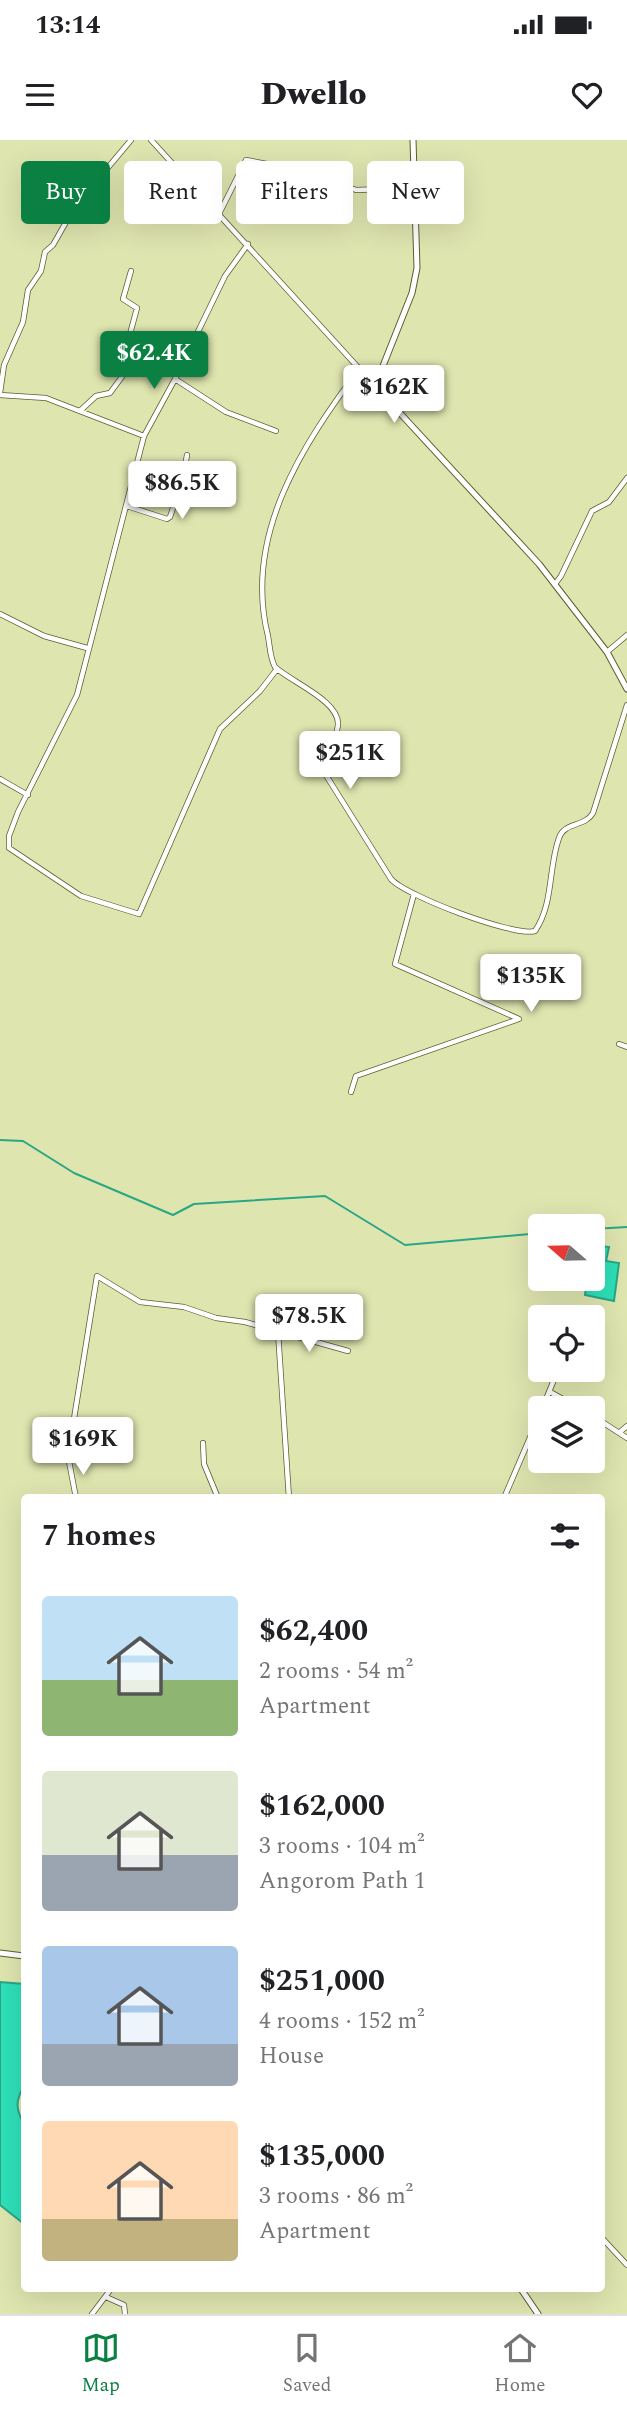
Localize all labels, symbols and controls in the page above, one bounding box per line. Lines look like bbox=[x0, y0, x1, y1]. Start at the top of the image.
text: 13:14 bbox=[35, 5, 100, 45]
text: Dwello bbox=[261, 70, 366, 119]
icon: menu bbox=[21, 76, 59, 114]
icon: heart bbox=[568, 76, 606, 114]
chip: Buy bbox=[21, 161, 110, 224]
chip: Rent bbox=[124, 161, 222, 224]
chip: Filters bbox=[236, 161, 353, 224]
chip: New bbox=[367, 161, 464, 224]
pin: $62.4K bbox=[97, 331, 211, 391]
text: $62.4K bbox=[116, 336, 192, 371]
pin: $162K bbox=[345, 366, 443, 425]
text: $162K bbox=[359, 370, 429, 405]
pin: $86.5K bbox=[125, 462, 239, 521]
text: $86.5K bbox=[144, 466, 220, 501]
pin: $251K bbox=[301, 732, 399, 791]
text: $251K bbox=[315, 736, 385, 771]
pin: $135K bbox=[482, 954, 580, 1014]
text: $135K bbox=[496, 959, 566, 994]
north arrow bbox=[528, 1214, 606, 1292]
map controls bbox=[528, 1214, 605, 1473]
pin: $78.5K bbox=[252, 1294, 366, 1354]
text: $78.5K bbox=[271, 1299, 347, 1334]
button: locate bbox=[528, 1305, 605, 1382]
button: layers bbox=[528, 1396, 605, 1473]
pin: $169K bbox=[34, 1418, 132, 1477]
text: $169K bbox=[48, 1422, 118, 1457]
text: 7 homes bbox=[42, 1513, 156, 1559]
icon: filters bbox=[546, 1517, 584, 1555]
text: $62,400 bbox=[259, 1608, 368, 1654]
icon: home bbox=[98, 1624, 182, 1708]
text: 2 rooms · 54 m² bbox=[259, 1654, 413, 1689]
text: Apartment bbox=[259, 1689, 371, 1724]
text: $162,000 bbox=[259, 1783, 385, 1829]
icon: home bbox=[98, 1799, 182, 1883]
text: 3 rooms · 104 m² bbox=[259, 1829, 425, 1864]
text: Angorom Path 1 bbox=[259, 1864, 426, 1899]
text: $251,000 bbox=[259, 1958, 385, 2004]
icon: home bbox=[98, 1974, 182, 2058]
text: 4 rooms · 152 m² bbox=[259, 2004, 425, 2039]
text: House bbox=[259, 2039, 324, 2074]
text: $135,000 bbox=[259, 2133, 385, 2179]
icon: home bbox=[98, 2149, 182, 2233]
text: 3 rooms · 86 m² bbox=[259, 2179, 413, 2214]
text: Apartment bbox=[259, 2214, 371, 2249]
tab: Map bbox=[81, 2329, 120, 2400]
tab: Saved bbox=[283, 2329, 331, 2400]
tab: Home bbox=[494, 2329, 546, 2400]

